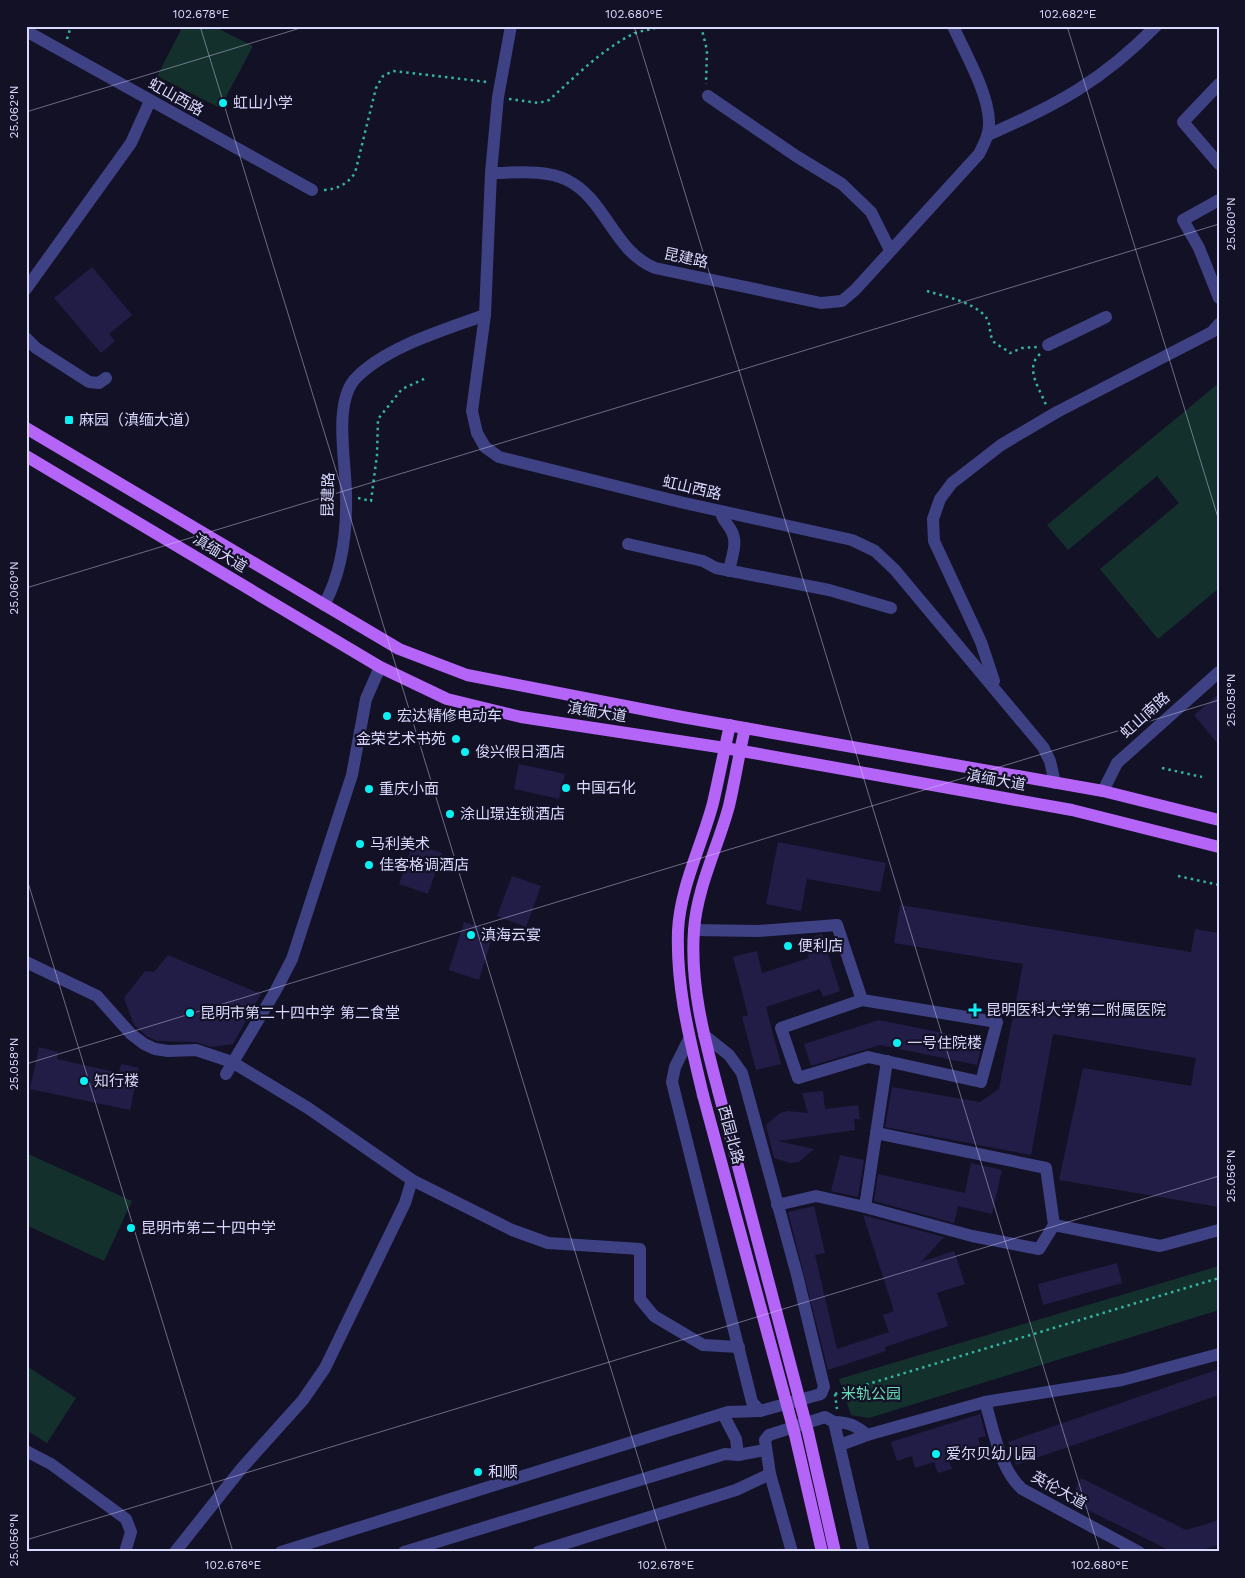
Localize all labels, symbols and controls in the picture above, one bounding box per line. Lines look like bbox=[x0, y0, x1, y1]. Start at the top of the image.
text: 102.678°E bbox=[173, 7, 230, 21]
text: 102.680°E bbox=[605, 7, 663, 21]
text: 102.682°E bbox=[1039, 7, 1097, 21]
street label: 虹山西路 bbox=[145, 75, 207, 119]
text: 25.062°N bbox=[7, 86, 21, 138]
place label: 虹山小学 bbox=[233, 94, 293, 112]
marker: 虹山小学 bbox=[217, 97, 229, 109]
text: 25.060°N bbox=[1224, 197, 1238, 251]
street label: 昆建路 bbox=[662, 245, 710, 271]
place label: 麻园（滇缅大道） bbox=[79, 411, 199, 429]
marker: 麻园（滇缅大道） bbox=[63, 414, 75, 426]
street label: 昆建路 bbox=[319, 472, 337, 518]
street label: 虹山西路 bbox=[661, 472, 723, 504]
street label: 滇缅大道 bbox=[190, 530, 250, 576]
text: 25.060°N bbox=[7, 561, 21, 615]
text: 25.058°N bbox=[1224, 673, 1238, 727]
street label: 虹山南路 bbox=[1117, 688, 1173, 742]
street label: 滇缅大道 bbox=[566, 698, 628, 726]
place label: 宏达精修电动车 bbox=[397, 707, 502, 725]
marker: 宏达精修电动车 bbox=[381, 710, 393, 722]
place label: 金荣艺术书苑 bbox=[356, 730, 446, 748]
marker: 金荣艺术书苑 bbox=[450, 733, 462, 745]
place label: 俊兴假日酒店 bbox=[475, 743, 565, 761]
marker: 俊兴假日酒店 bbox=[459, 746, 471, 758]
street label: 滇缅大道 bbox=[965, 766, 1027, 794]
place label: 中国石化 bbox=[576, 779, 636, 797]
place label: 重庆小面 bbox=[379, 780, 439, 798]
marker: 中国石化 bbox=[560, 782, 572, 794]
marker: 重庆小面 bbox=[363, 783, 375, 795]
place label: 涂山璟连锁酒店 bbox=[460, 805, 565, 823]
marker: 涂山璟连锁酒店 bbox=[444, 808, 456, 820]
place label: 马利美术 bbox=[370, 835, 430, 853]
marker: 马利美术 bbox=[354, 838, 366, 850]
place label: 佳客格调酒店 bbox=[379, 856, 469, 874]
marker: 佳客格调酒店 bbox=[363, 859, 375, 871]
place label: 滇海云宴 bbox=[481, 926, 541, 944]
marker: 滇海云宴 bbox=[465, 929, 477, 941]
place label: 便利店 bbox=[798, 937, 843, 955]
marker: 便利店 bbox=[782, 940, 794, 952]
place label: 昆明医科大学第二附属医院 bbox=[986, 1001, 1166, 1019]
marker: 昆明医科大学第二附属医院 bbox=[968, 1003, 982, 1017]
place label: 昆明市第二十四中学 第二食堂 bbox=[200, 1004, 400, 1022]
marker: 昆明市第二十四中学 第二食堂 bbox=[184, 1007, 196, 1019]
place label: 一号住院楼 bbox=[907, 1034, 982, 1052]
text: 25.058°N bbox=[7, 1037, 21, 1091]
marker: 一号住院楼 bbox=[891, 1037, 903, 1049]
place label: 知行楼 bbox=[94, 1072, 139, 1090]
marker: 知行楼 bbox=[78, 1075, 90, 1087]
street label: 西园北路 bbox=[715, 1104, 747, 1166]
text: 25.056°N bbox=[1224, 1150, 1238, 1202]
place label: 昆明市第二十四中学 bbox=[141, 1219, 276, 1237]
marker: 昆明市第二十四中学 bbox=[125, 1222, 137, 1234]
park label: 米轨公园 bbox=[841, 1385, 901, 1403]
place label: 爱尔贝幼儿园 bbox=[946, 1445, 1036, 1463]
marker: 爱尔贝幼儿园 bbox=[930, 1448, 942, 1460]
place label: 和顺 bbox=[488, 1463, 518, 1481]
marker: 和顺 bbox=[472, 1466, 484, 1478]
street label: 英伦大道 bbox=[1028, 1468, 1090, 1512]
text: 25.056°N bbox=[7, 1514, 21, 1566]
text: 102.676°E bbox=[205, 1558, 261, 1572]
text: 102.678°E bbox=[638, 1558, 695, 1572]
text: 102.680°E bbox=[1071, 1558, 1129, 1572]

